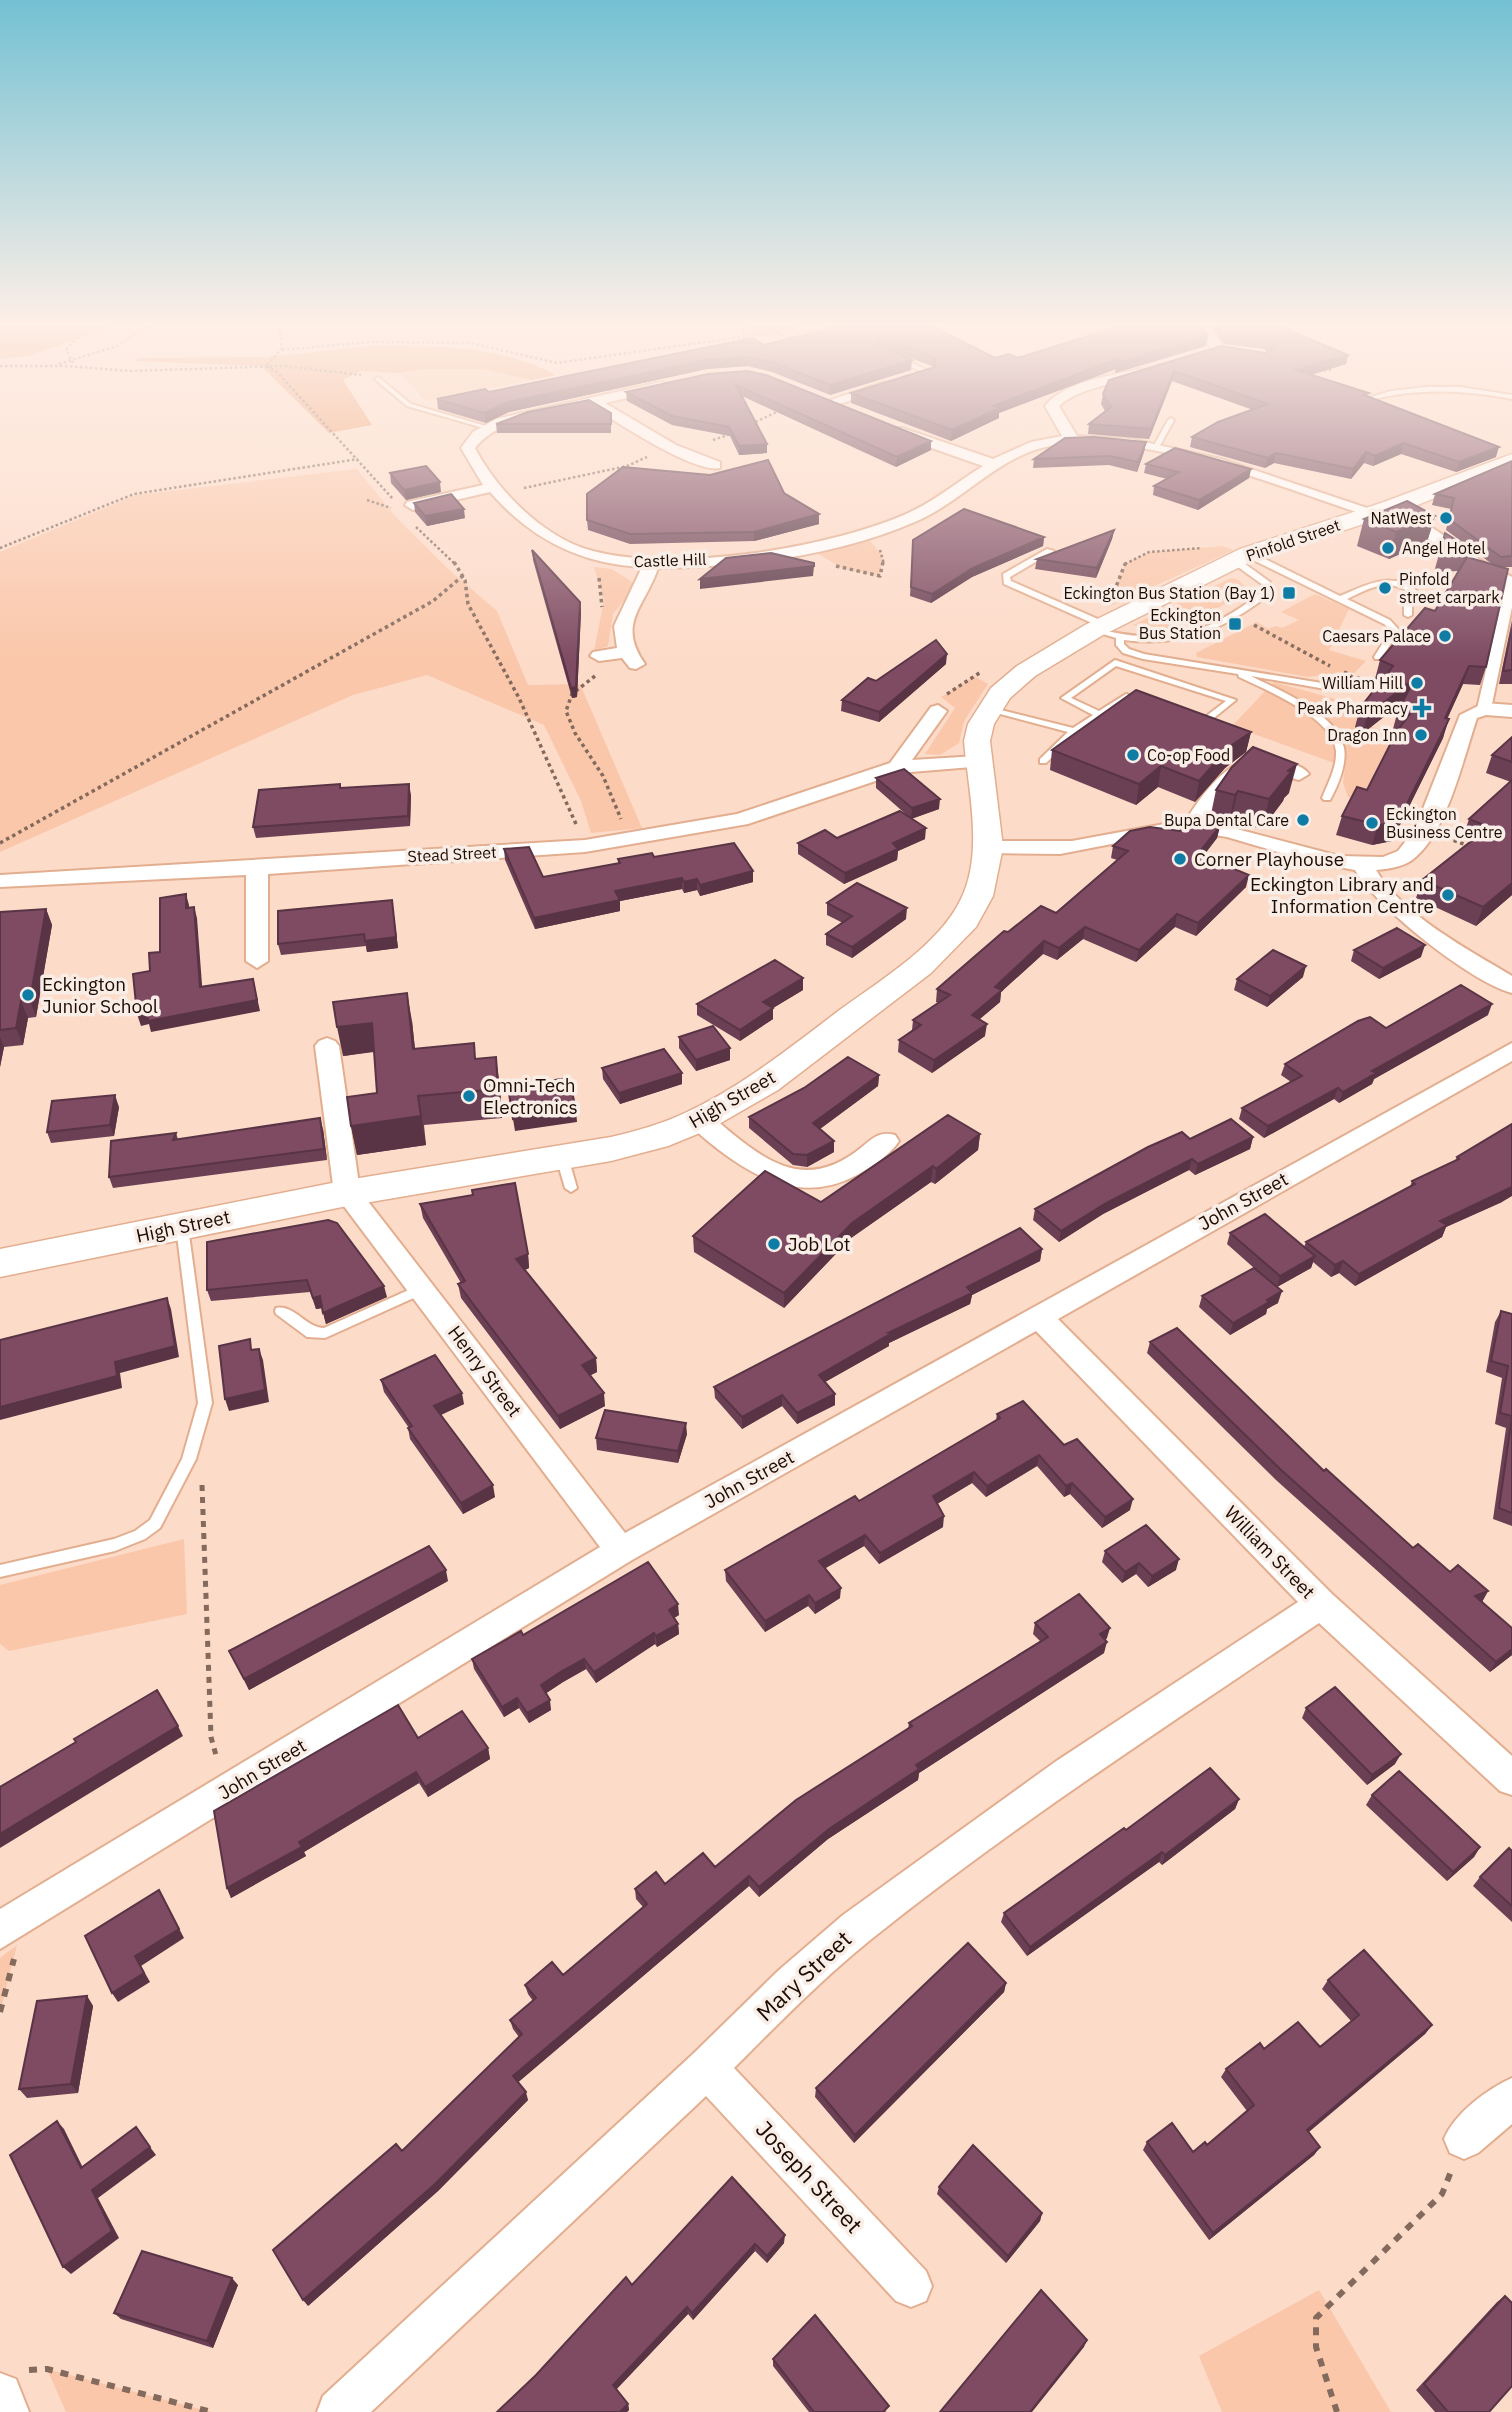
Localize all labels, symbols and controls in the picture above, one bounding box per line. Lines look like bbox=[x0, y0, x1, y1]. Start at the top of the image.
place label: NatWest bbox=[1370, 508, 1432, 528]
marker: NatWest bbox=[1438, 510, 1454, 526]
street label: Pinfold Street bbox=[1243, 515, 1343, 565]
place label: Angel Hotel bbox=[1402, 538, 1486, 558]
marker: Angel Hotel bbox=[1380, 540, 1396, 556]
street label: Castle Hill bbox=[633, 549, 707, 571]
place label: Pinfold street carpark bbox=[1399, 569, 1500, 607]
marker: Pinfold street carpark bbox=[1377, 580, 1393, 596]
place label: Eckington Bus Station (Bay 1) bbox=[1063, 583, 1275, 603]
marker: Eckington Bus Station (Bay 1) bbox=[1281, 585, 1297, 601]
place label: Eckington Bus Station bbox=[1139, 605, 1221, 643]
marker: Eckington Bus Station bbox=[1227, 616, 1243, 632]
place label: Caesars Palace bbox=[1322, 626, 1431, 646]
marker: Caesars Palace bbox=[1437, 628, 1453, 644]
place label: William Hill bbox=[1322, 673, 1403, 693]
marker: William Hill bbox=[1409, 675, 1425, 691]
place label: Peak Pharmacy bbox=[1297, 698, 1408, 718]
marker: Peak Pharmacy bbox=[1414, 700, 1430, 716]
place label: Dragon Inn bbox=[1327, 725, 1407, 745]
marker: Dragon Inn bbox=[1413, 727, 1429, 743]
place label: Co-op Food bbox=[1147, 745, 1230, 765]
marker: Co-op Food bbox=[1125, 747, 1141, 763]
place label: Eckington Business Centre bbox=[1386, 804, 1503, 842]
place label: Bupa Dental Care bbox=[1164, 810, 1289, 830]
marker: Bupa Dental Care bbox=[1295, 812, 1311, 828]
marker: Eckington Business Centre bbox=[1364, 815, 1380, 831]
street label: Stead Street bbox=[407, 842, 497, 866]
place label: Corner Playhouse bbox=[1194, 847, 1344, 871]
marker: Corner Playhouse bbox=[1172, 851, 1188, 867]
place label: Eckington Library and Information Centre bbox=[1250, 872, 1434, 918]
marker: Eckington Library and Information Centre bbox=[1440, 887, 1456, 903]
place label: Eckington Junior School bbox=[42, 972, 158, 1018]
marker: Eckington Junior School bbox=[20, 987, 36, 1003]
street label: High Street bbox=[685, 1065, 779, 1133]
place label: Omni-Tech Electronics bbox=[483, 1073, 578, 1119]
marker: Omni-Tech Electronics bbox=[461, 1088, 477, 1104]
street label: John Street bbox=[1194, 1167, 1292, 1235]
street label: High Street bbox=[134, 1204, 232, 1248]
place label: Job Lot bbox=[788, 1232, 850, 1256]
marker: Job Lot bbox=[766, 1236, 782, 1252]
street label: Henry Street bbox=[443, 1321, 527, 1421]
street label: John Street bbox=[700, 1445, 798, 1513]
street label: William Street bbox=[1220, 1500, 1320, 1604]
street label: John Street bbox=[214, 1733, 310, 1805]
street label: Mary Street bbox=[749, 1924, 857, 2027]
street label: Joseph Street bbox=[750, 2114, 870, 2239]

